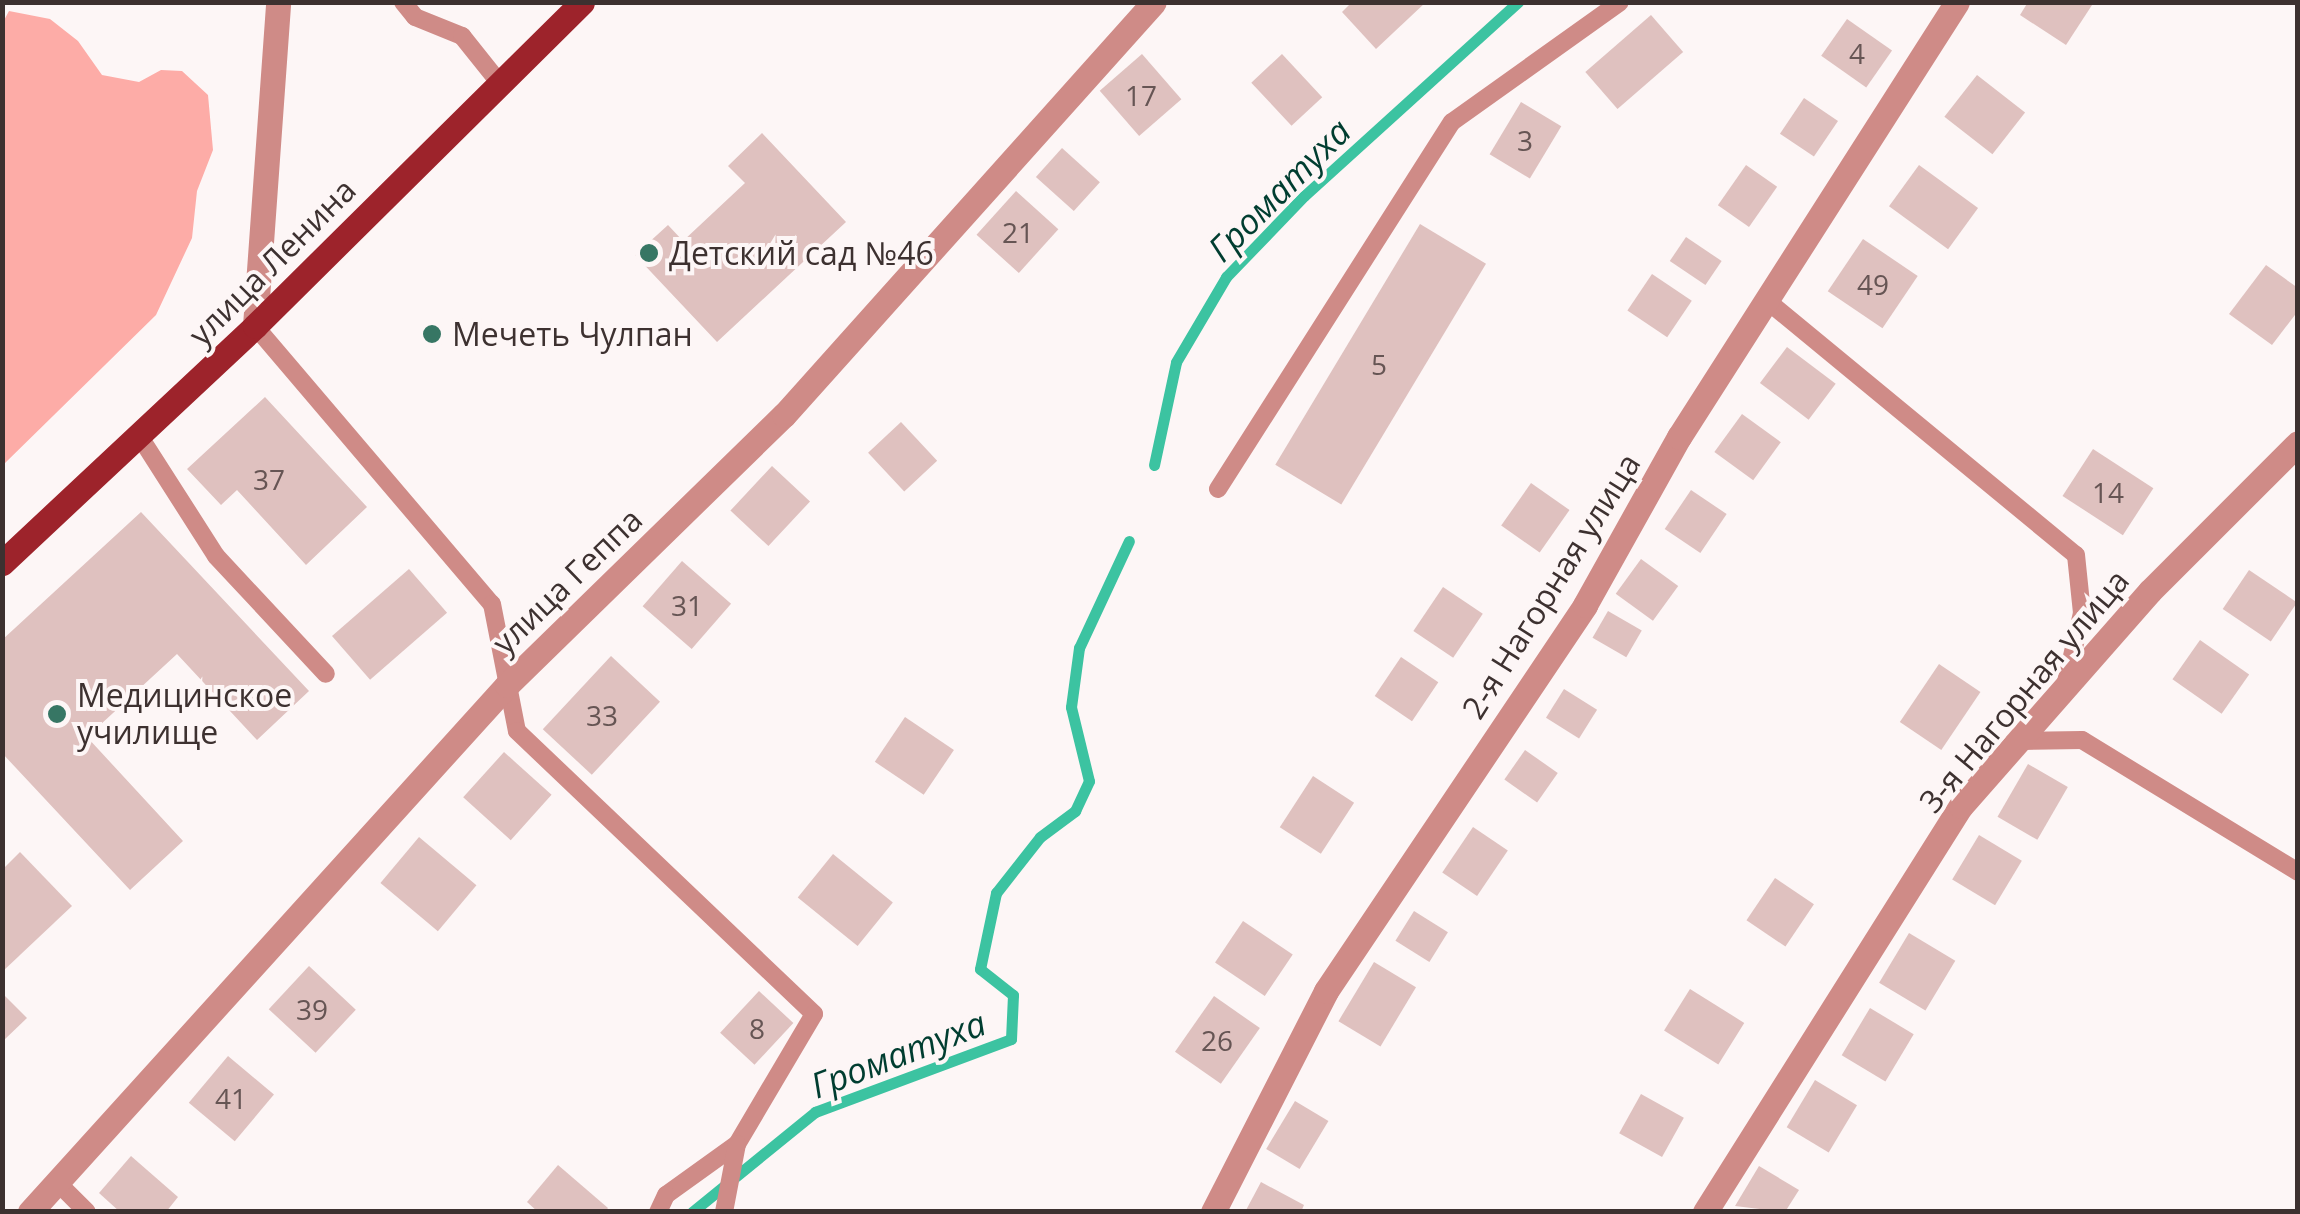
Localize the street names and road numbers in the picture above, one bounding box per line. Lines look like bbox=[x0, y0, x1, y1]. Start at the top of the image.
street label: улица Ленина bbox=[181, 171, 363, 353]
street label: 2-я Нагорная улица bbox=[1454, 446, 1648, 726]
street label: улица Геппа bbox=[484, 500, 650, 662]
street label: 3-я Нагорная улица bbox=[1911, 562, 2137, 820]

